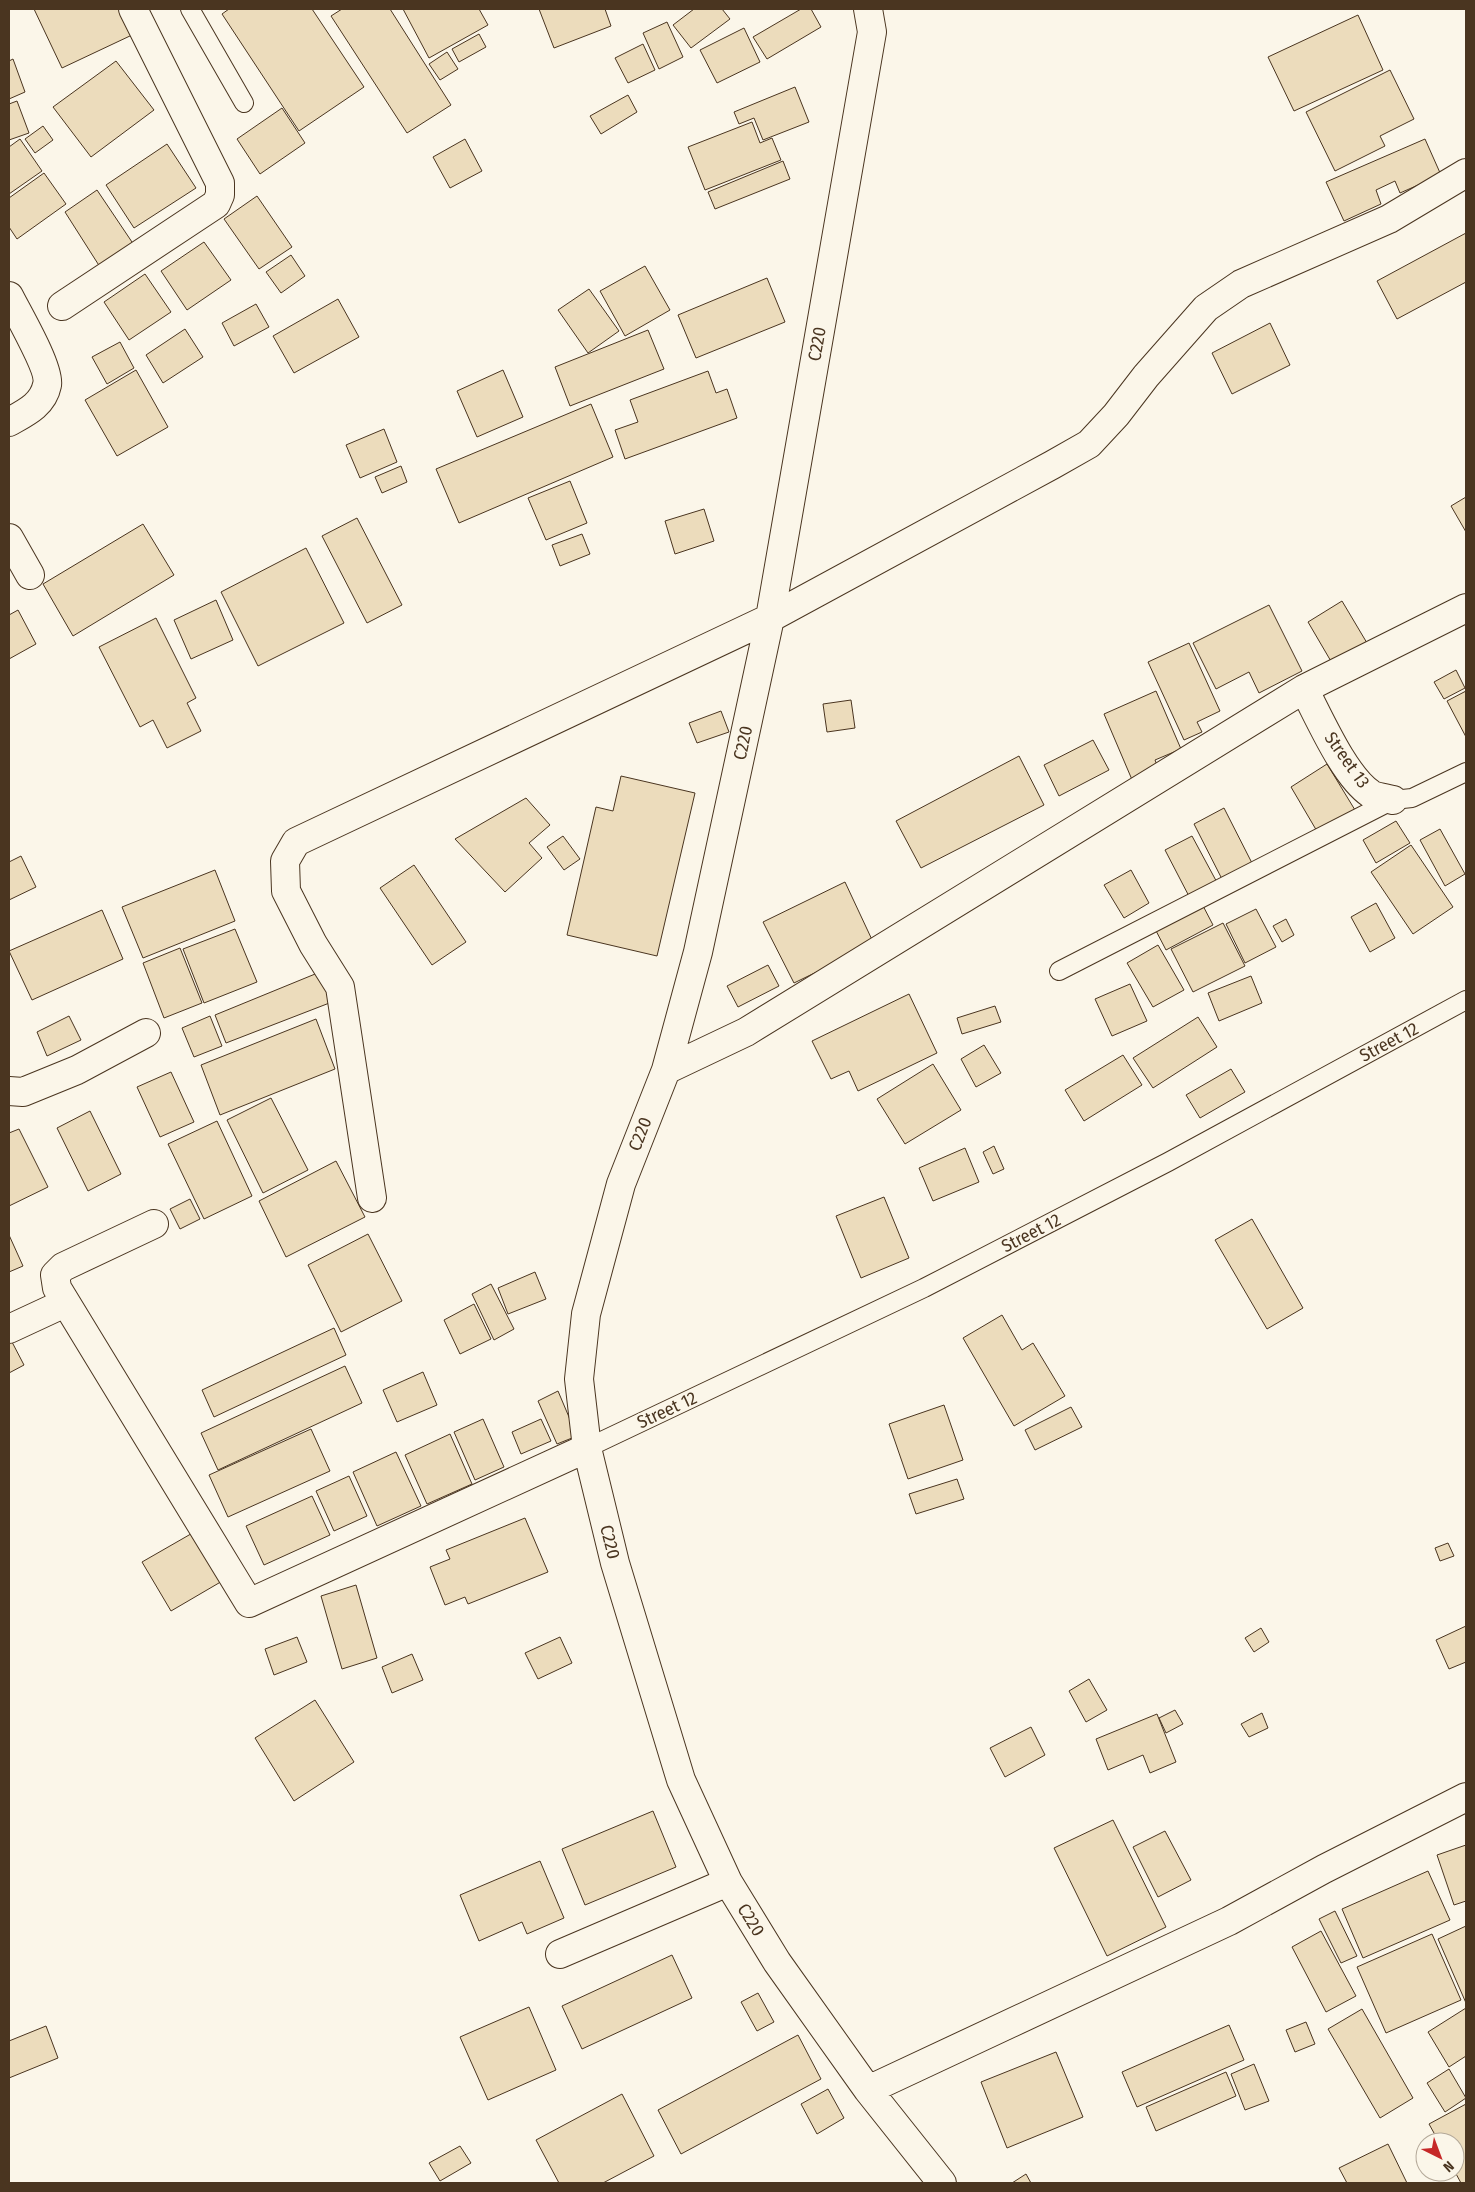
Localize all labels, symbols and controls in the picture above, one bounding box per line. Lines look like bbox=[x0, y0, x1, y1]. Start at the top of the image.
street label: C220 bbox=[803, 325, 831, 363]
street label: C220 bbox=[729, 724, 757, 762]
street label: Street 13 bbox=[1320, 728, 1374, 792]
street label: Street 12 bbox=[1356, 1017, 1422, 1067]
street label: C220 bbox=[624, 1114, 656, 1154]
street label: Street 12 bbox=[998, 1209, 1064, 1257]
street label: Street 12 bbox=[634, 1387, 700, 1433]
street label: C220 bbox=[595, 1523, 625, 1561]
street label: C220 bbox=[733, 1900, 769, 1940]
north arrow bbox=[1415, 2132, 1465, 2182]
text: N bbox=[1440, 2157, 1457, 2175]

